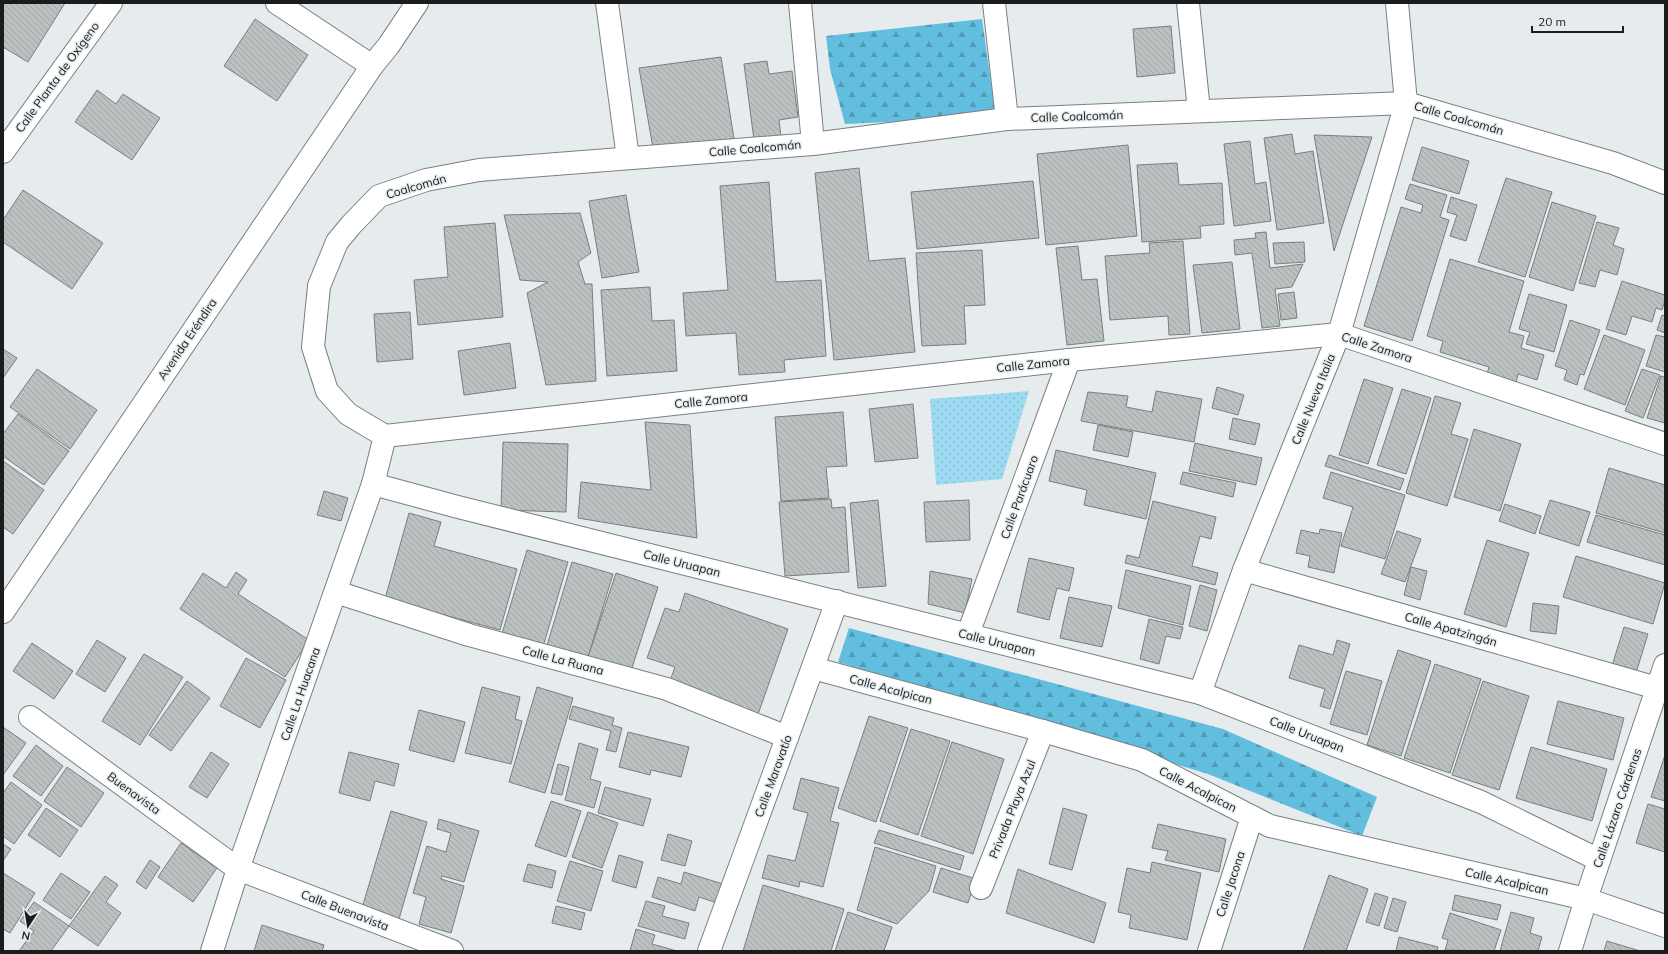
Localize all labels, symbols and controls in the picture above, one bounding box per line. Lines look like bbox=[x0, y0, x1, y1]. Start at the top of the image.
scale bar bbox=[1532, 8, 1623, 34]
text: 20 m bbox=[1538, 14, 1566, 29]
street label: Calle Planta de Oxígeno bbox=[12, 19, 102, 135]
street label: Calle Coalcomán bbox=[1412, 98, 1506, 138]
street label: Calle Coalcomán bbox=[1030, 107, 1124, 125]
street label: Calle Coalcomán bbox=[708, 136, 802, 160]
street label: Coalcomán bbox=[384, 170, 448, 202]
street label: Avenida Eréndira bbox=[154, 295, 220, 383]
street label: Calle Zamora bbox=[1340, 328, 1414, 366]
street label: Calle Nueva Italia bbox=[1288, 351, 1338, 447]
street label: Calle Zamora bbox=[996, 353, 1070, 375]
street label: Calle Zamora bbox=[674, 389, 748, 411]
street label: Calle Parácuaro bbox=[997, 453, 1041, 541]
street label: Calle Uruapan bbox=[642, 546, 722, 580]
street label: Calle Apatzingán bbox=[1403, 609, 1499, 649]
street label: Calle Uruapan bbox=[957, 625, 1037, 659]
street label: Calle La Ruana bbox=[520, 642, 606, 678]
street label: Calle La Huacana bbox=[277, 645, 323, 743]
street label: Calle Acalpican bbox=[848, 671, 934, 707]
street label: Calle Uruapan bbox=[1267, 713, 1347, 755]
street label: Calle Maravatío bbox=[751, 732, 795, 819]
street label: Calle Lázaro Cárdenas bbox=[1589, 746, 1645, 870]
street label: Privada Playa Azul bbox=[985, 757, 1039, 861]
street label: Calle Acalpican bbox=[1157, 763, 1239, 815]
street label: Buenavista bbox=[104, 769, 164, 817]
street label: Calle Jacona bbox=[1212, 849, 1248, 919]
street label: Calle Acalpican bbox=[1464, 864, 1550, 898]
street label: Calle Buenavista bbox=[299, 886, 391, 934]
north arrow bbox=[8, 906, 48, 946]
text: N bbox=[20, 928, 31, 943]

